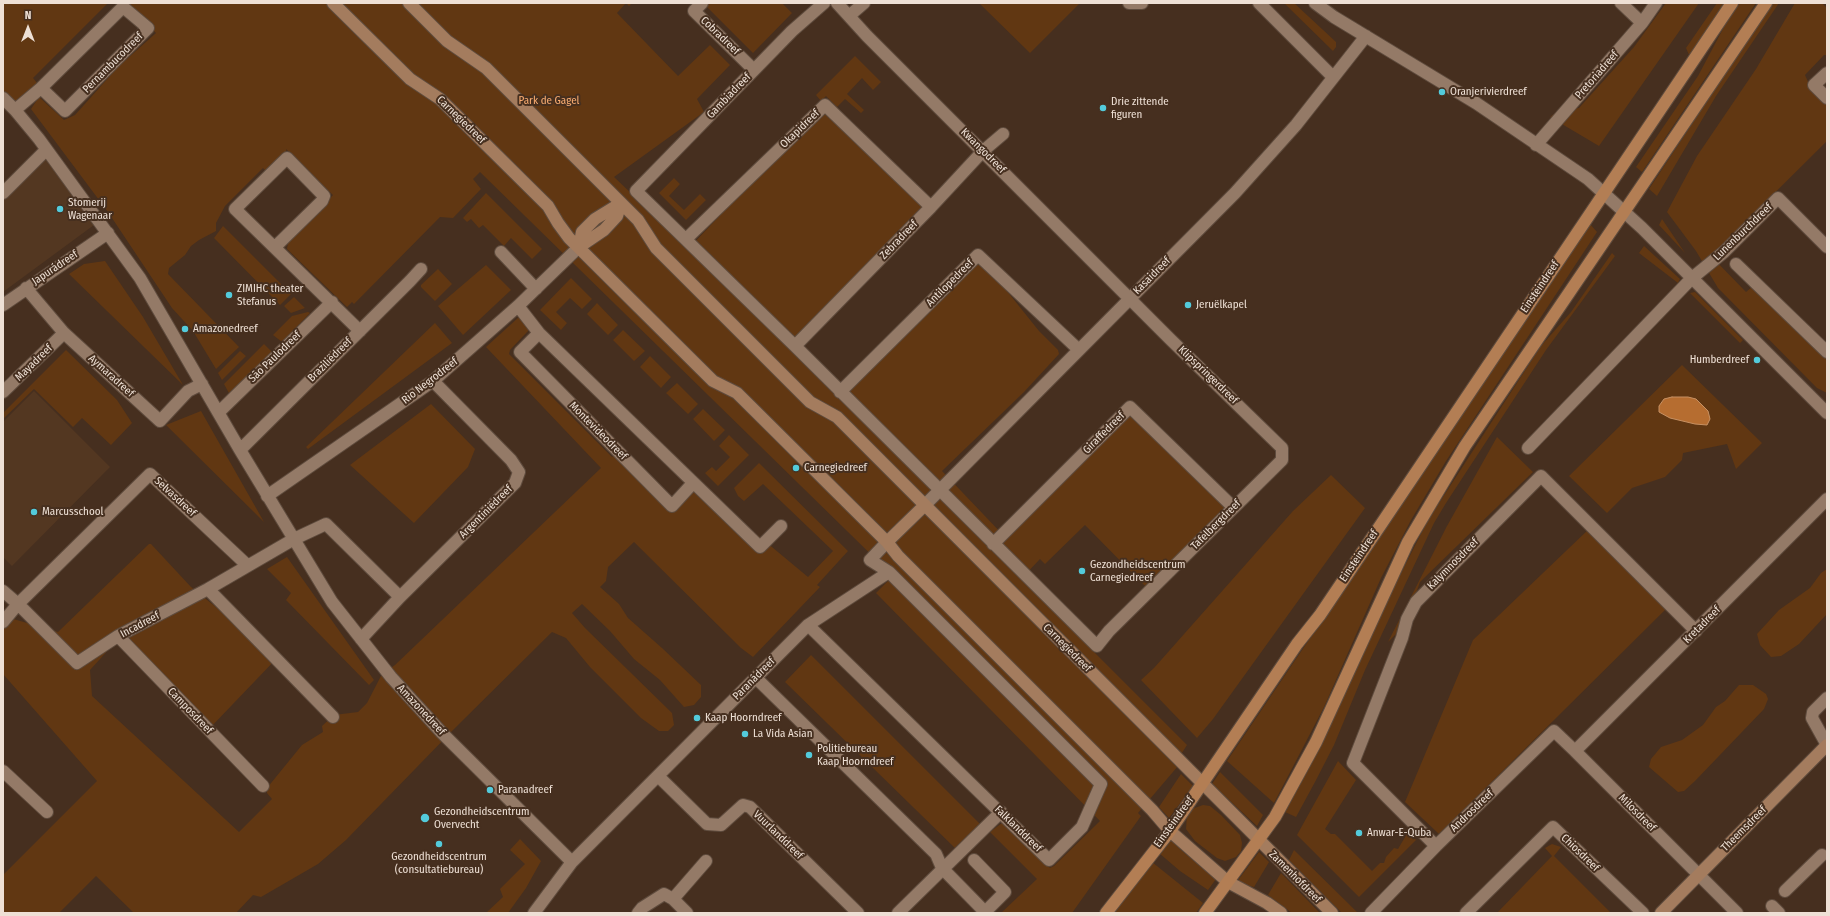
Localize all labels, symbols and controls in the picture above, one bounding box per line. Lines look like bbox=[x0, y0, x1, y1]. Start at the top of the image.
north arrow bbox=[8, 8, 48, 48]
text: N bbox=[25, 9, 31, 22]
street label: Cobradreef bbox=[698, 14, 742, 58]
street label: Pernambucodreef bbox=[80, 30, 146, 96]
street label: Pretoriadreef bbox=[1573, 48, 1621, 102]
street label: Gambiadreef bbox=[704, 71, 754, 121]
place label: Oranjerivierdreef bbox=[1450, 85, 1527, 99]
marker: Oranjerivierdreef bbox=[1437, 87, 1447, 97]
street label: Carnegiedreef bbox=[434, 93, 488, 147]
park label: Park de Gagel bbox=[519, 94, 579, 108]
place label: Drie zittende figuren bbox=[1111, 95, 1169, 121]
marker: Drie zittende figuren bbox=[1098, 103, 1108, 113]
street label: Okapidreef bbox=[778, 107, 822, 151]
street label: Kwangodreef bbox=[958, 126, 1008, 176]
place label: Stomerij Wagenaar bbox=[68, 196, 112, 222]
street label: Lunenburchdreef bbox=[1711, 201, 1775, 263]
marker: Stomerij Wagenaar bbox=[55, 204, 65, 214]
street label: Zebradreef bbox=[877, 218, 921, 262]
street label: Japurádreef bbox=[30, 248, 80, 288]
street label: Kasaidreef bbox=[1131, 255, 1173, 297]
street label: Antilopedreef bbox=[924, 257, 976, 309]
street label: Einsteindreef bbox=[1518, 259, 1562, 315]
place label: ZIMIHC theater Stefanus bbox=[237, 282, 303, 308]
marker: ZIMIHC theater Stefanus bbox=[224, 290, 234, 300]
place label: Jeruëlkapel bbox=[1196, 298, 1247, 312]
marker: Jeruëlkapel bbox=[1183, 300, 1193, 310]
place label: Amazonedreef bbox=[193, 322, 258, 336]
marker: Amazonedreef bbox=[180, 324, 190, 334]
street label: São Paulodreef bbox=[246, 329, 304, 385]
street label: Braziliëdreef bbox=[305, 335, 355, 385]
street label: Mayadreef bbox=[13, 342, 55, 384]
street label: Klipspringerdreef bbox=[1175, 343, 1241, 407]
street label: Aymaradreef bbox=[85, 352, 137, 400]
place label: Humberdreef bbox=[1690, 353, 1749, 367]
street label: Rio Negrodreef bbox=[399, 355, 461, 407]
marker: Humberdreef bbox=[1752, 355, 1762, 365]
street label: Montevideodreef bbox=[566, 399, 630, 463]
street label: Giraffedreef bbox=[1080, 409, 1128, 457]
place label: Carnegiedreef bbox=[804, 461, 867, 475]
marker: Carnegiedreef bbox=[791, 463, 801, 473]
street label: Selvasdreef bbox=[151, 474, 199, 520]
street label: Argentiniëdreef bbox=[457, 483, 515, 541]
street label: Tafelbergdreef bbox=[1188, 497, 1244, 553]
place label: Marcusschool bbox=[42, 505, 103, 519]
marker: Marcusschool bbox=[29, 507, 39, 517]
street label: Einsteindreef bbox=[1337, 528, 1381, 584]
street label: Kalymnosdreef bbox=[1425, 536, 1481, 592]
place label: Gezondheidscentrum Carnegiedreef bbox=[1090, 558, 1185, 584]
marker: Gezondheidscentrum Carnegiedreef bbox=[1077, 566, 1087, 576]
street label: Kretadreef bbox=[1681, 604, 1723, 646]
street label: Incadreef bbox=[118, 609, 162, 641]
street label: Carnegiedreef bbox=[1040, 621, 1094, 675]
street label: Paranádreef bbox=[730, 655, 778, 703]
street label: Amazonedreef bbox=[394, 682, 448, 738]
street label: Camposdreef bbox=[165, 685, 215, 737]
place label: Kaap Hoorndreef bbox=[705, 711, 781, 725]
marker: Kaap Hoorndreef bbox=[692, 713, 702, 723]
place label: La Vida Asian bbox=[753, 727, 812, 741]
marker: La Vida Asian bbox=[740, 729, 750, 739]
place label: Politiebureau Kaap Hoorndreef bbox=[817, 742, 893, 768]
marker: Politiebureau Kaap Hoorndreef bbox=[804, 750, 814, 760]
place label: Paranadreef bbox=[498, 783, 552, 797]
marker: Paranadreef bbox=[485, 785, 495, 795]
street label: Androsdreef bbox=[1448, 787, 1496, 835]
street label: Milosdreef bbox=[1616, 792, 1658, 834]
street label: Einsteindreef bbox=[1151, 794, 1197, 850]
street label: Falklanddreef bbox=[991, 803, 1045, 855]
street label: Theemsdreef bbox=[1719, 804, 1769, 854]
place label: Gezondheidscentrum Overvecht bbox=[434, 805, 529, 831]
street label: Vuurlanddreef bbox=[750, 808, 806, 862]
marker: Gezondheidscentrum Overvecht bbox=[419, 812, 431, 824]
place label: Anwar-E-Quba bbox=[1367, 826, 1431, 840]
marker: Anwar-E-Quba bbox=[1354, 828, 1364, 838]
street label: Chiosdreef bbox=[1558, 832, 1602, 874]
marker: Gezondheidscentrum (consultatiebureau) bbox=[434, 839, 444, 849]
street label: Zamenhofdreef bbox=[1266, 848, 1324, 906]
place label: Gezondheidscentrum (consultatiebureau) bbox=[391, 850, 487, 876]

